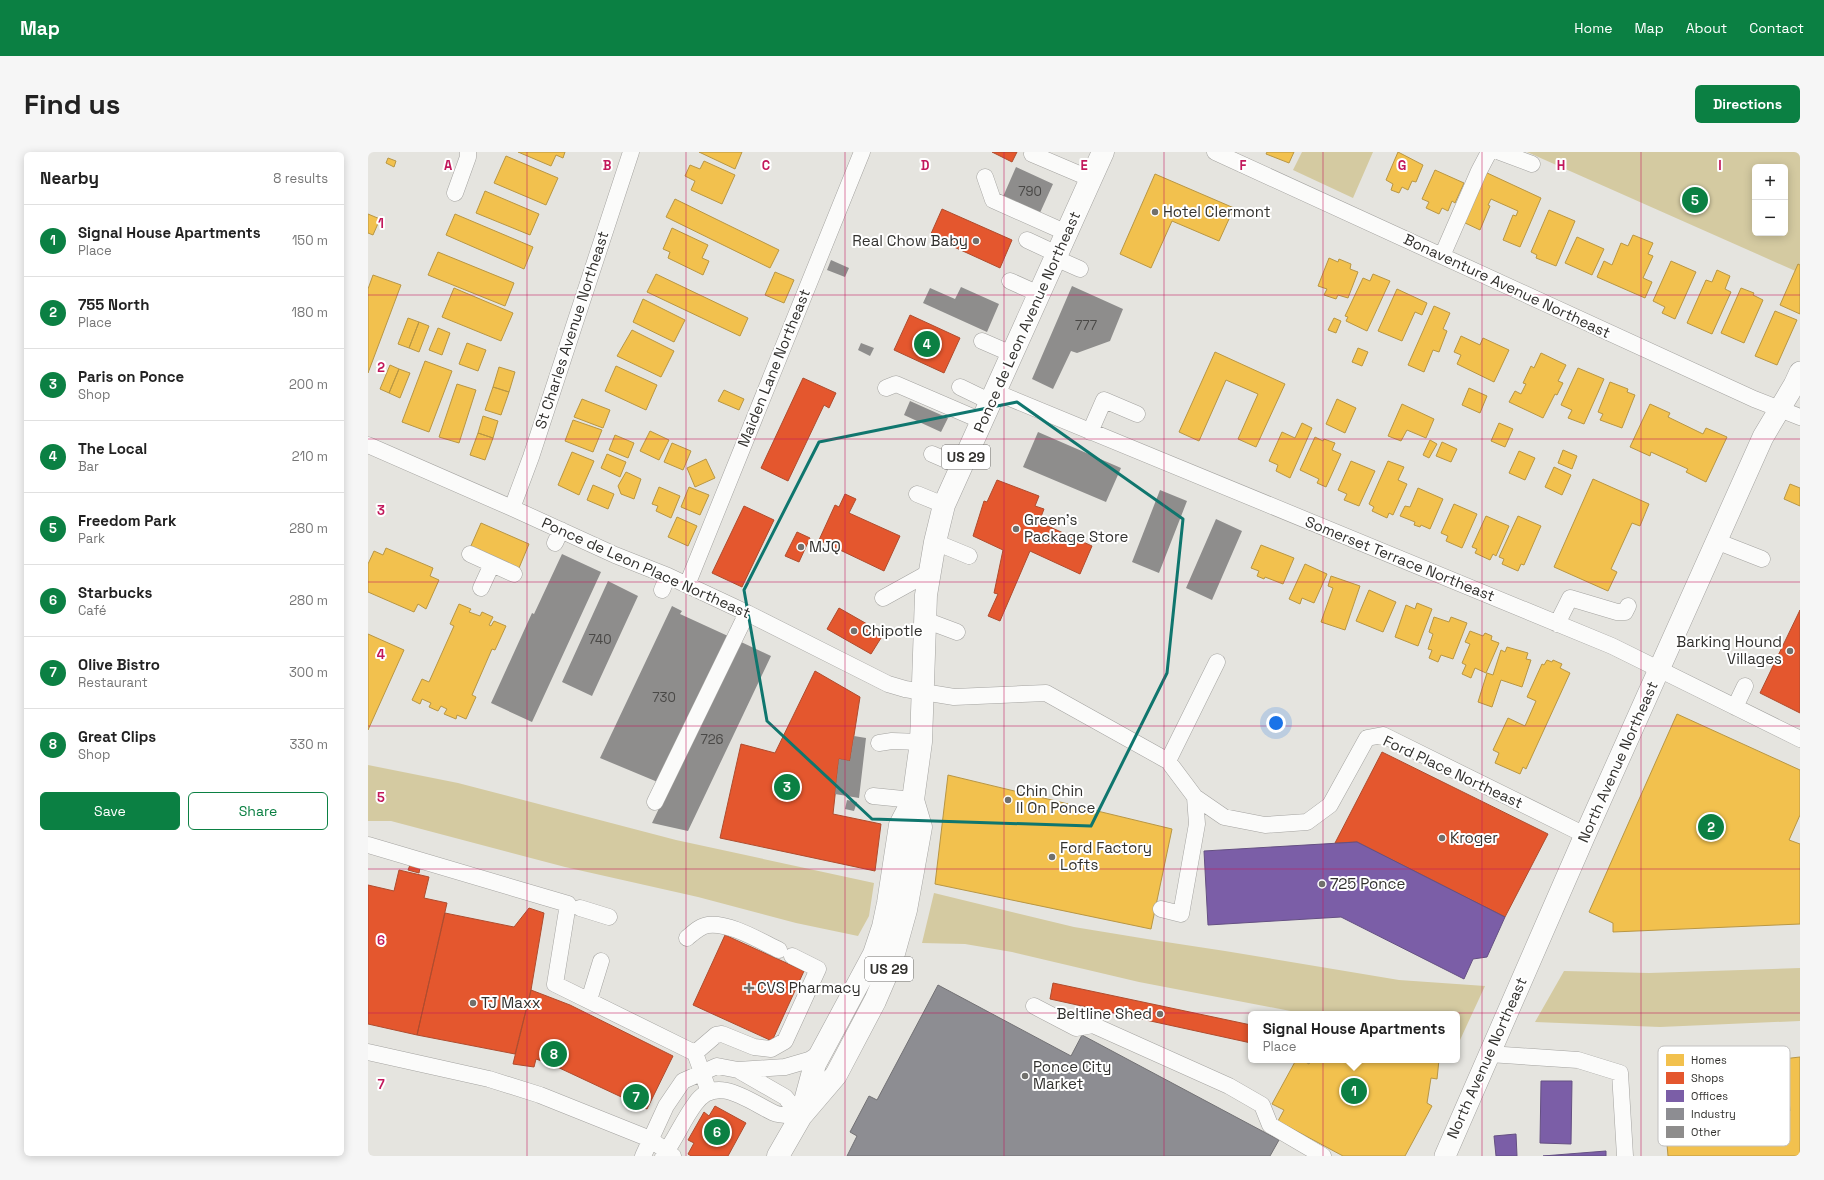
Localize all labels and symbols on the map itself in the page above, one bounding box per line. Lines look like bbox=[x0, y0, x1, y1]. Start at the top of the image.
text: A bbox=[444, 157, 453, 174]
text: B bbox=[603, 157, 612, 174]
text: C bbox=[762, 157, 770, 174]
text: D bbox=[921, 157, 930, 174]
text: E bbox=[1080, 157, 1088, 174]
text: F bbox=[1240, 157, 1247, 174]
text: G bbox=[1398, 157, 1406, 174]
text: H bbox=[1557, 157, 1565, 174]
text: I bbox=[1718, 157, 1722, 174]
house number: 790 bbox=[1018, 183, 1042, 200]
pin: 5 bbox=[1682, 185, 1708, 215]
place label: Hotel Clermont bbox=[1163, 202, 1271, 221]
marker: Hotel Clermont bbox=[1150, 207, 1160, 217]
street label: Ponce de Leon Avenue Northeast bbox=[969, 208, 1084, 435]
text: 1 bbox=[378, 215, 384, 232]
street label: St Charles Avenue Northeast bbox=[530, 228, 613, 431]
street label: Bonaventure Avenue Northeast bbox=[1401, 229, 1614, 342]
place label: Real Chow Baby bbox=[852, 231, 968, 250]
marker: Real Chow Baby bbox=[971, 236, 981, 246]
street label: Maiden Lane Northeast bbox=[733, 286, 814, 450]
house number: 777 bbox=[1075, 317, 1097, 334]
pin: 4 bbox=[914, 329, 940, 359]
text: 2 bbox=[377, 359, 385, 376]
road number: US 29 bbox=[942, 445, 990, 469]
text: 3 bbox=[377, 502, 385, 519]
place label: Green's Package Store bbox=[1024, 510, 1128, 546]
street label: Somerset Terrace Northeast bbox=[1302, 512, 1498, 605]
street label: Ponce de Leon Place Northeast bbox=[539, 513, 754, 622]
marker: Green's Package Store bbox=[1011, 524, 1021, 534]
place label: MJQ bbox=[809, 537, 841, 556]
marker: MJQ bbox=[796, 542, 806, 552]
place label: Chipotle bbox=[862, 621, 923, 640]
marker: Chipotle bbox=[849, 626, 859, 636]
house number: 740 bbox=[588, 631, 612, 648]
place label: Barking Hound Villages bbox=[1676, 632, 1782, 668]
text: 4 bbox=[377, 646, 385, 663]
marker: Barking Hound Villages bbox=[1785, 646, 1795, 656]
street label: North Avenue Northeast bbox=[1573, 678, 1662, 845]
house number: 730 bbox=[652, 689, 676, 706]
your location bbox=[1266, 713, 1286, 733]
house number: 726 bbox=[700, 731, 724, 748]
street label: Ford Place Northeast bbox=[1380, 731, 1526, 812]
pin: 3 bbox=[774, 772, 800, 802]
place label: Chin Chin II On Ponce bbox=[1016, 781, 1095, 817]
text: 5 bbox=[377, 789, 385, 806]
marker: Chin Chin II On Ponce bbox=[1003, 795, 1013, 805]
pin: 2 bbox=[1698, 812, 1724, 842]
place label: Kroger bbox=[1450, 828, 1498, 847]
marker: Kroger bbox=[1437, 833, 1447, 843]
place label: Ford Factory Lofts bbox=[1060, 838, 1152, 874]
marker: Ford Factory Lofts bbox=[1047, 852, 1057, 862]
place label: 725 Ponce bbox=[1330, 874, 1405, 893]
marker: 725 Ponce bbox=[1317, 879, 1327, 889]
text: 6 bbox=[377, 932, 385, 949]
road number: US 29 bbox=[865, 957, 913, 981]
street label: North Avenue Northeast bbox=[1442, 974, 1531, 1141]
place label: CVS Pharmacy bbox=[757, 978, 861, 997]
marker: CVS Pharmacy bbox=[744, 983, 754, 993]
place label: TJ Maxx bbox=[481, 993, 541, 1012]
marker: TJ Maxx bbox=[468, 998, 478, 1008]
place label: Beltline Shed bbox=[1056, 1004, 1152, 1023]
marker: Beltline Shed bbox=[1155, 1009, 1165, 1019]
pin: 8 bbox=[541, 1039, 567, 1069]
legend bbox=[1658, 1046, 1790, 1146]
text: Homes bbox=[1691, 1053, 1727, 1067]
place label: Ponce City Market bbox=[1033, 1057, 1111, 1093]
marker: Ponce City Market bbox=[1020, 1071, 1030, 1081]
text: Shops bbox=[1691, 1071, 1724, 1085]
text: 7 bbox=[377, 1076, 385, 1093]
pin: 1 bbox=[1341, 1076, 1367, 1106]
pin: 7 bbox=[623, 1082, 649, 1112]
text: Offices bbox=[1691, 1089, 1728, 1103]
text: Industry bbox=[1691, 1107, 1736, 1121]
pin: 6 bbox=[704, 1117, 730, 1147]
text: Other bbox=[1691, 1125, 1721, 1139]

